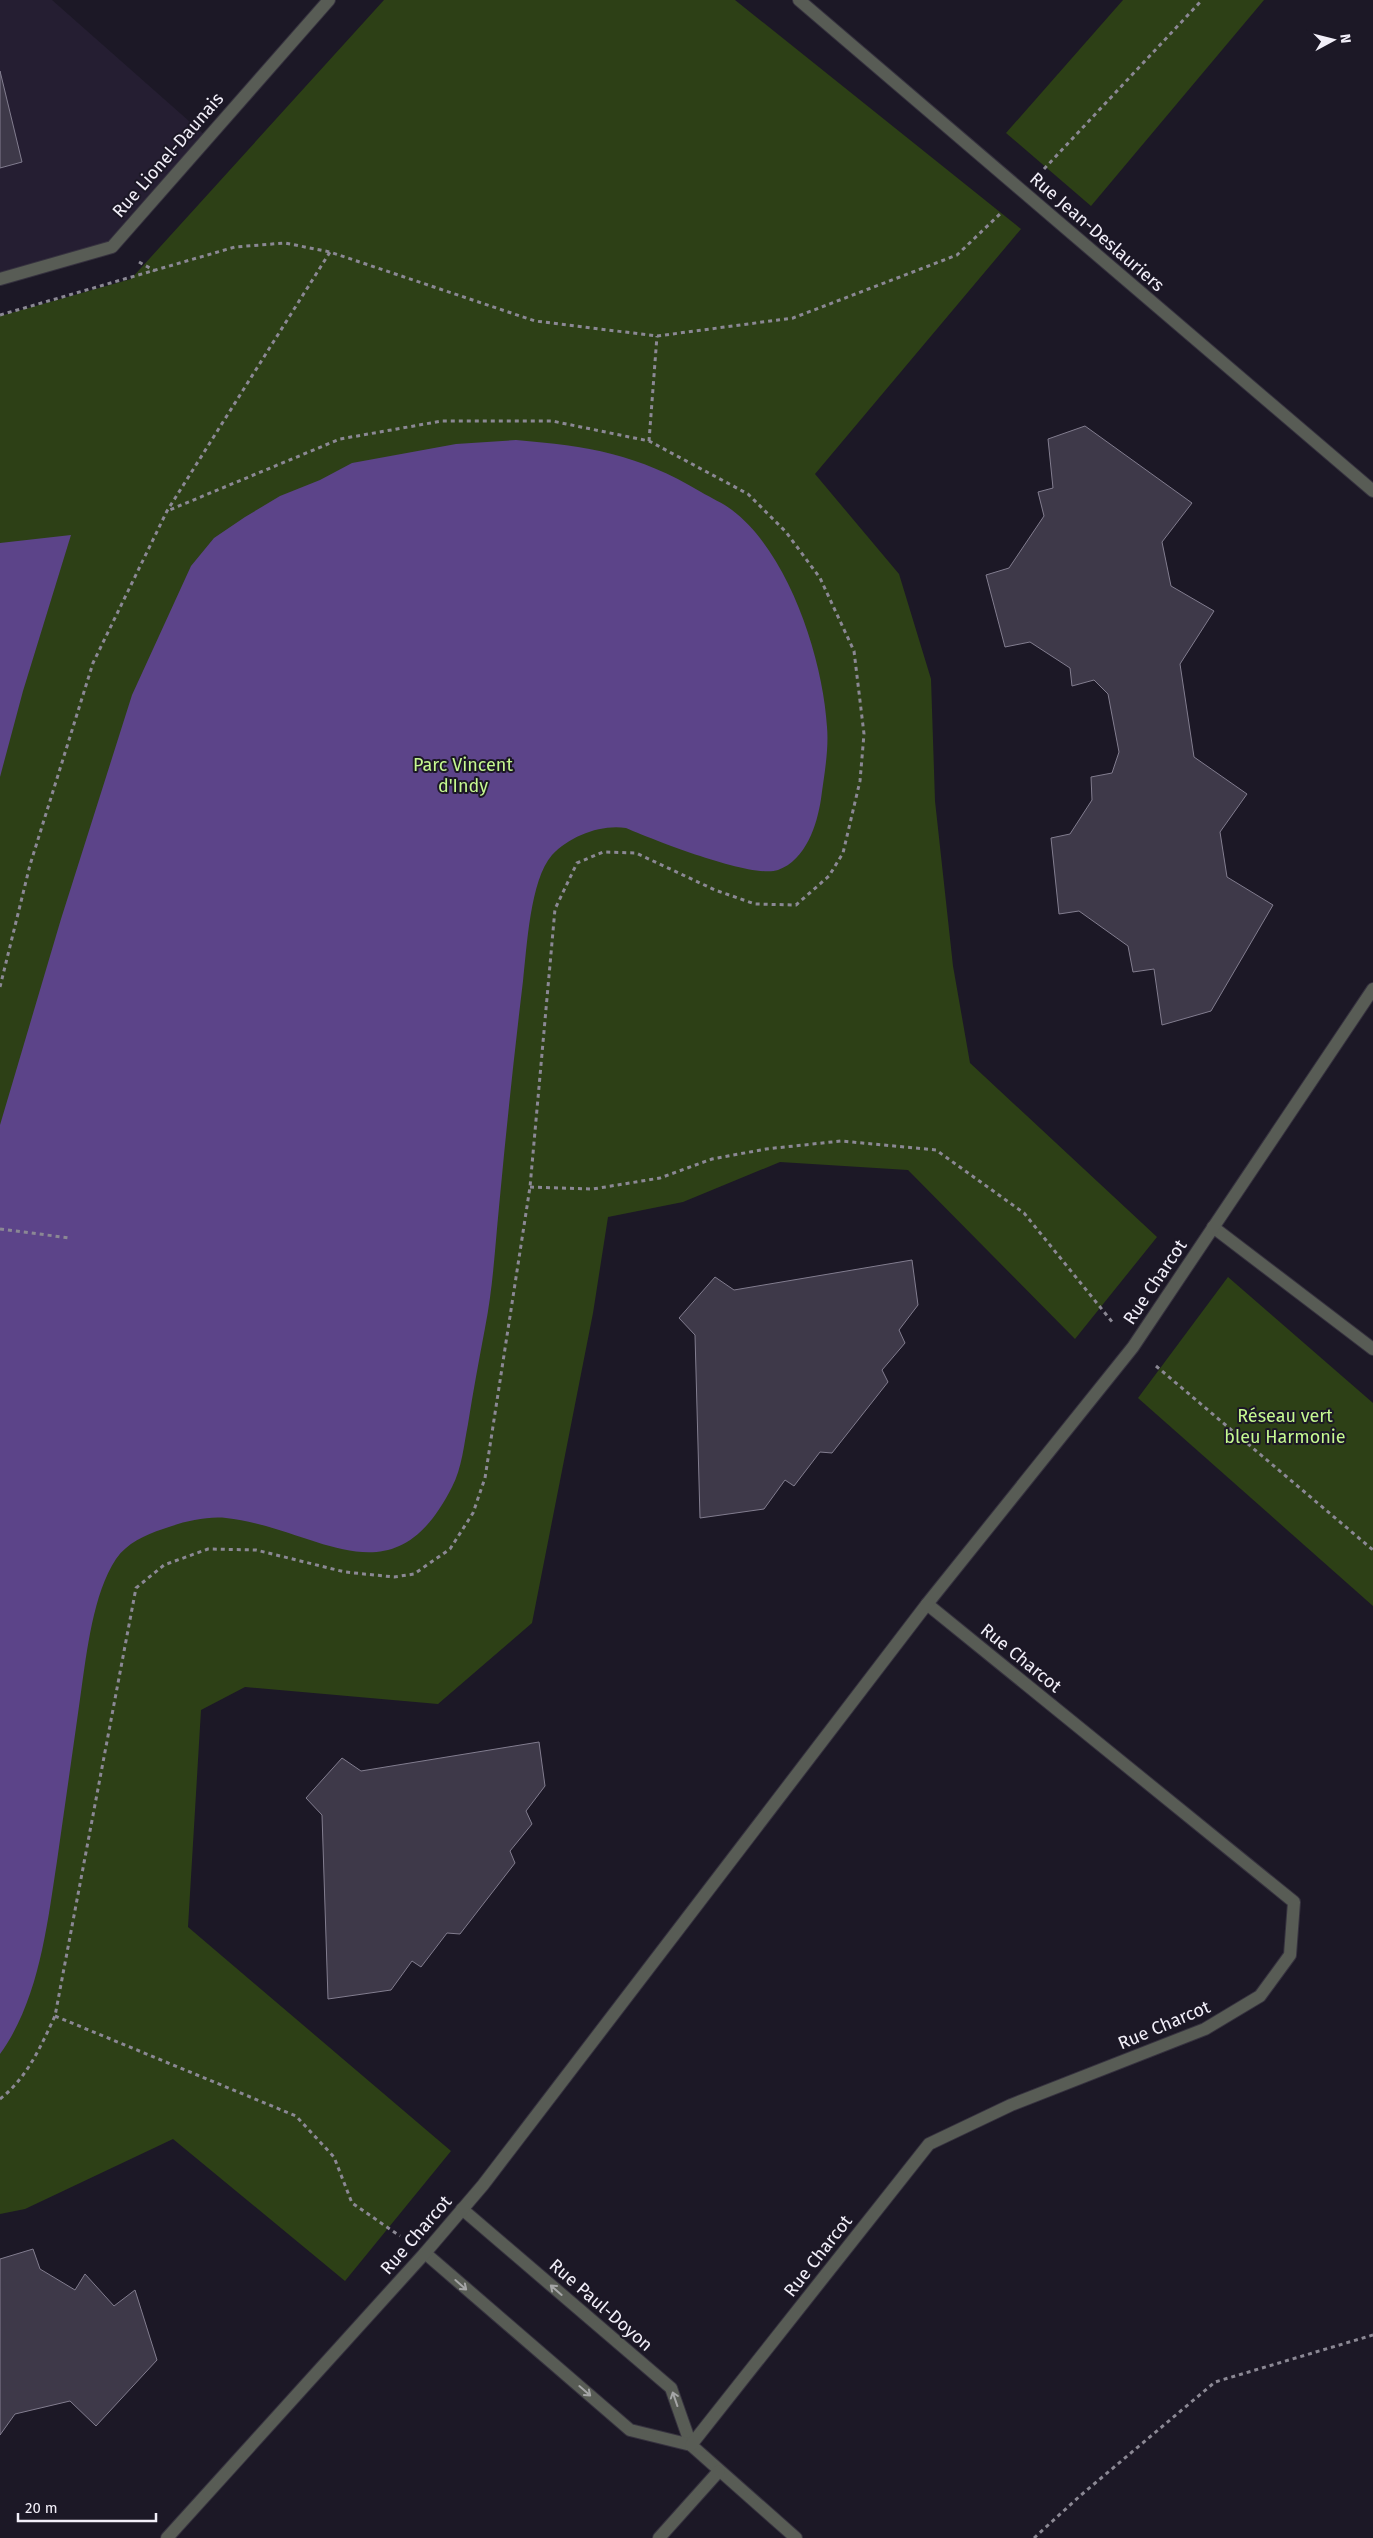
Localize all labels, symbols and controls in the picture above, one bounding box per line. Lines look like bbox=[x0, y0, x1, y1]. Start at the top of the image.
north arrow bbox=[1308, 15, 1358, 65]
text: N bbox=[1336, 33, 1354, 44]
street label: Rue Lionel-Daunais bbox=[108, 88, 228, 222]
street label: Rue Jean-Deslauriers bbox=[1025, 168, 1169, 296]
park label: Parc Vincent d'Indy bbox=[413, 754, 513, 797]
street label: Rue Charcot bbox=[1119, 1235, 1192, 1329]
park label: Réseau vert bleu Harmonie bbox=[1224, 1405, 1346, 1448]
street label: Rue Charcot bbox=[976, 1619, 1066, 1698]
street label: Rue Charcot bbox=[1115, 1996, 1214, 2054]
street label: Rue Charcot bbox=[376, 2190, 457, 2279]
street label: Rue Charcot bbox=[779, 2210, 857, 2301]
street label: Rue Paul-Doyon bbox=[545, 2254, 657, 2356]
one-way arrow bbox=[455, 2279, 468, 2290]
one-way arrow bbox=[550, 2284, 563, 2295]
one-way arrow bbox=[578, 2385, 591, 2396]
one-way arrow bbox=[670, 2391, 679, 2407]
scale bar bbox=[18, 2490, 155, 2522]
text: 20 m bbox=[25, 2499, 58, 2517]

